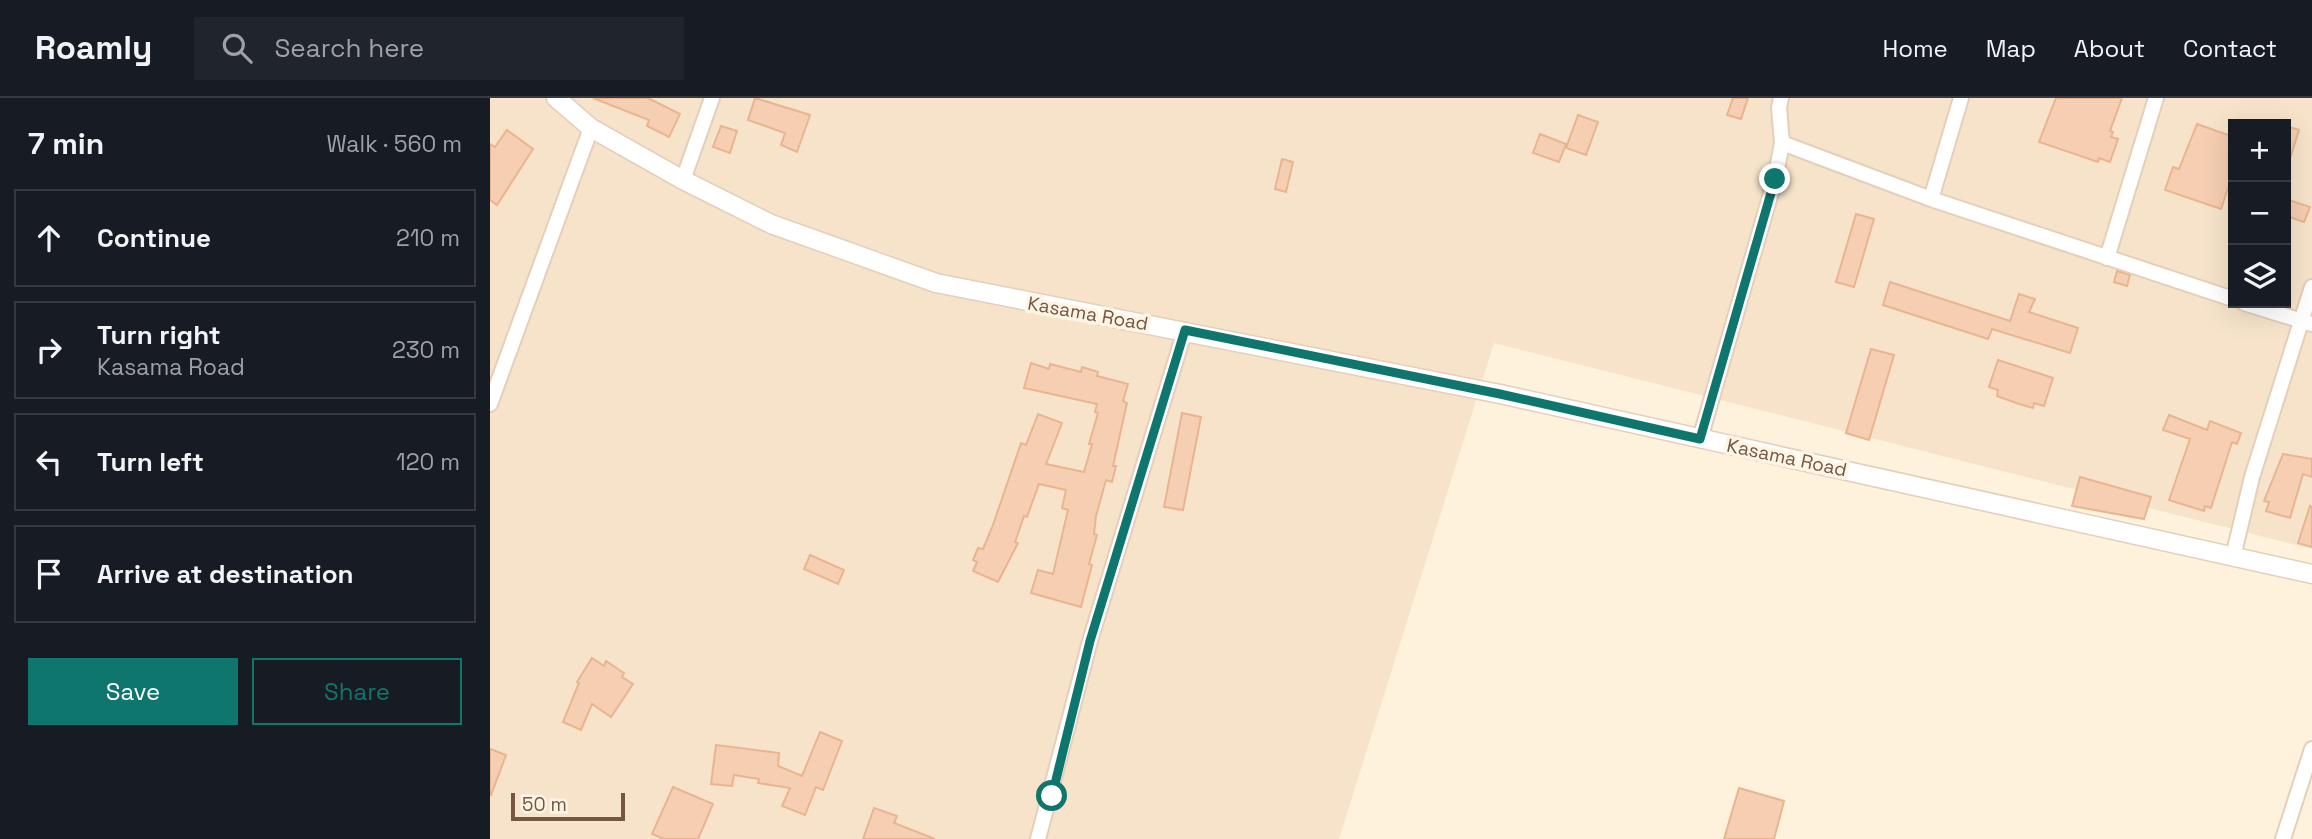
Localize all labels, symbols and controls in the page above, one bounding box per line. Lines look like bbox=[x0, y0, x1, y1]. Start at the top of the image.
search box bbox=[194, 17, 684, 80]
text: Roamly bbox=[35, 27, 152, 69]
icon: search bbox=[218, 29, 256, 67]
text: Search here bbox=[274, 31, 424, 65]
text: Home bbox=[1882, 33, 1948, 64]
text: Map bbox=[1986, 33, 2036, 64]
text: About bbox=[2074, 33, 2145, 64]
text: Contact bbox=[2183, 33, 2277, 64]
map controls bbox=[2228, 119, 2291, 308]
button: + bbox=[2228, 119, 2291, 182]
text: 7 min bbox=[28, 124, 104, 163]
text: Walk · 560 m bbox=[326, 129, 462, 159]
route end bbox=[1759, 163, 1790, 194]
button: − bbox=[2228, 182, 2291, 245]
icon: ahead bbox=[30, 219, 68, 257]
text: Continue bbox=[97, 221, 211, 255]
text: 210 m bbox=[396, 223, 460, 253]
button: layers bbox=[2228, 245, 2291, 308]
street label: Kasama Road bbox=[1026, 291, 1150, 336]
text: Turn right bbox=[97, 318, 221, 352]
icon: right bbox=[30, 331, 68, 369]
text: 230 m bbox=[392, 335, 460, 365]
text: Kasama Road bbox=[97, 352, 245, 382]
street label: Kasama Road bbox=[1725, 433, 1849, 482]
icon: left bbox=[30, 443, 68, 481]
text: Turn left bbox=[97, 445, 204, 479]
text: 120 m bbox=[396, 447, 460, 477]
icon: arrive bbox=[30, 555, 68, 593]
text: Arrive at destination bbox=[97, 557, 354, 591]
button: Save bbox=[28, 658, 238, 725]
button: Share bbox=[252, 658, 462, 725]
route start bbox=[1036, 780, 1067, 811]
scale bar bbox=[511, 790, 625, 822]
text: 50 m bbox=[522, 792, 567, 817]

